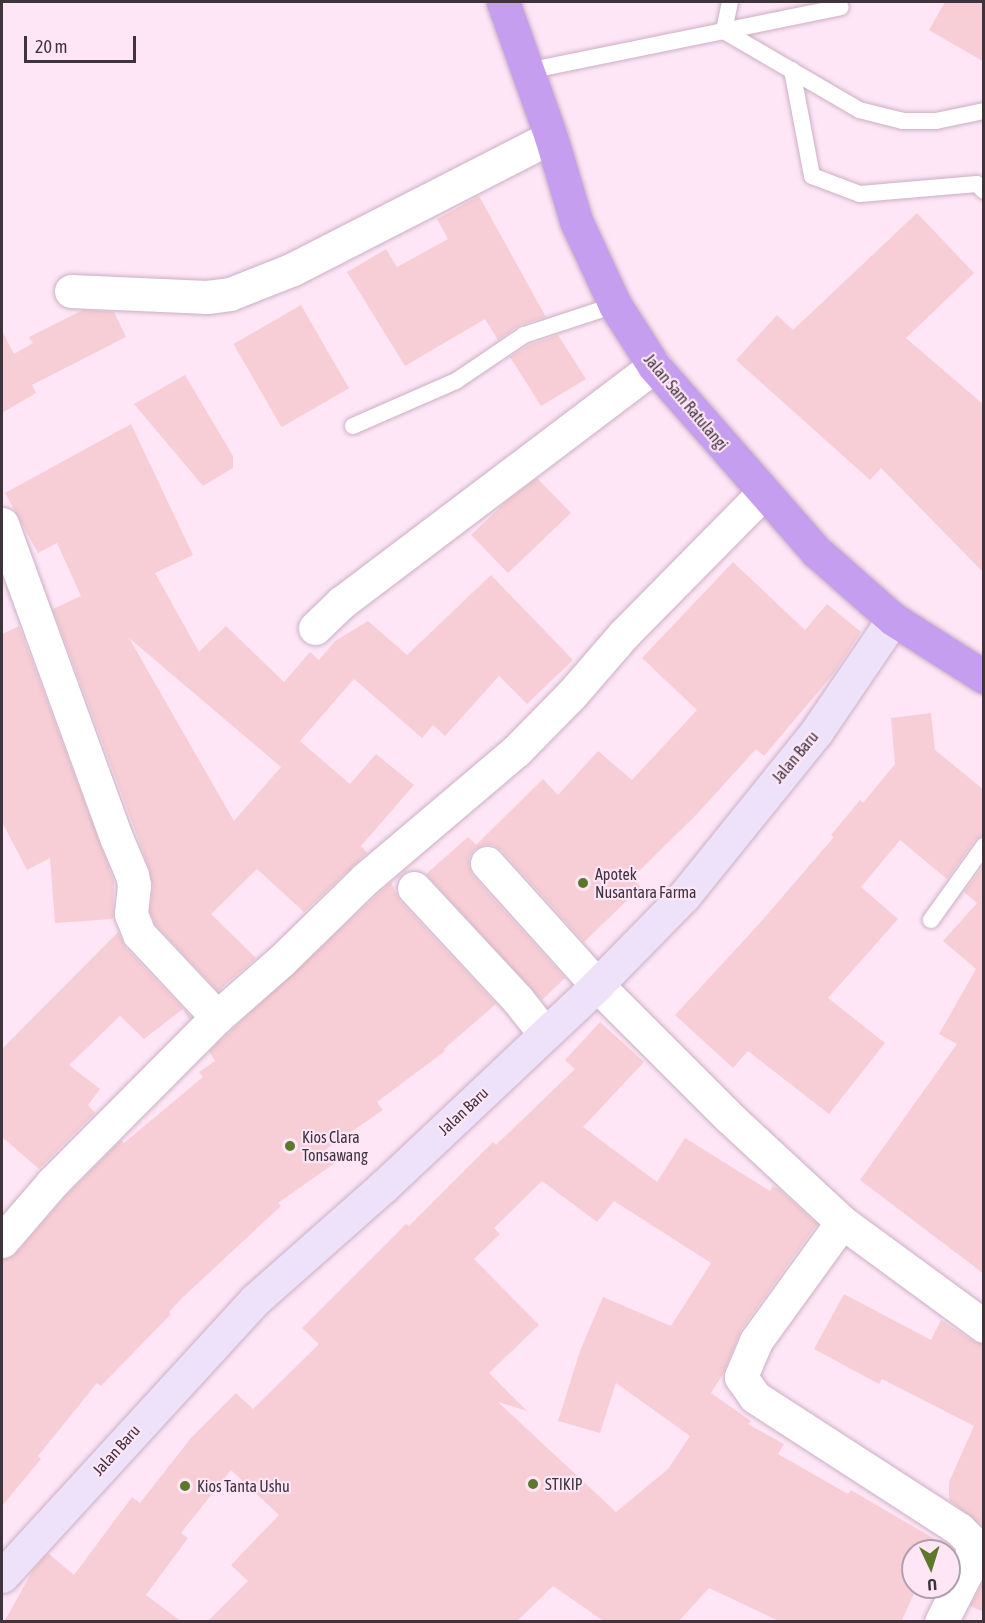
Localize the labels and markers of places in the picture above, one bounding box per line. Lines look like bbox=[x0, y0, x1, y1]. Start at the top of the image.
place label: Apotek Nusantara Farma bbox=[595, 864, 696, 902]
marker: Apotek Nusantara Farma bbox=[576, 876, 590, 890]
place label: Kios Clara Tonsawang bbox=[302, 1127, 368, 1165]
marker: Kios Clara Tonsawang bbox=[283, 1139, 297, 1153]
place label: STIKIP bbox=[545, 1474, 583, 1494]
place label: Kios Tanta Ushu bbox=[197, 1476, 290, 1496]
marker: STIKIP bbox=[526, 1477, 540, 1491]
marker: Kios Tanta Ushu bbox=[178, 1479, 192, 1493]

